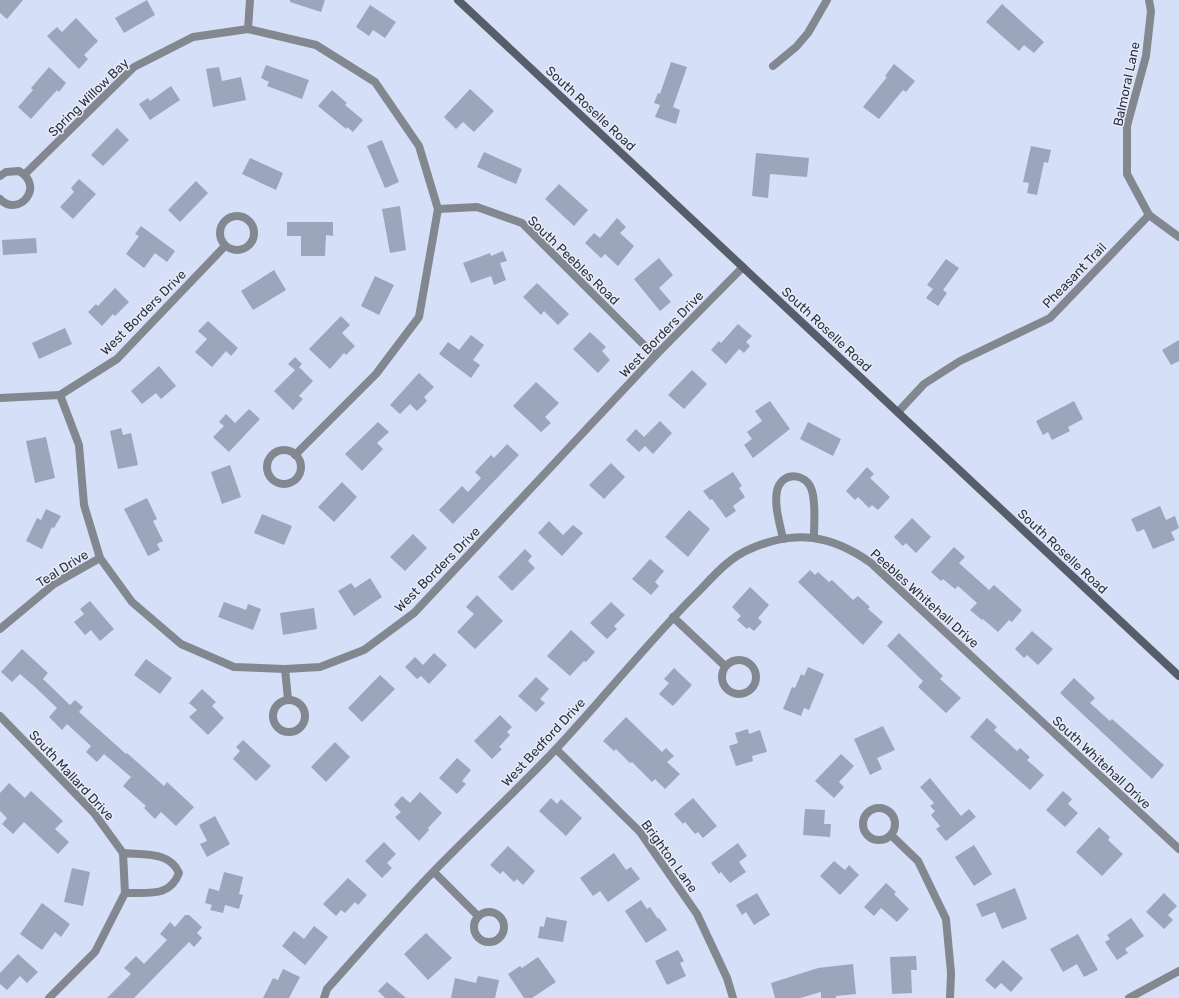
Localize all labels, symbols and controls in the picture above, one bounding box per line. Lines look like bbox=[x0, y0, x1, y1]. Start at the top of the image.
street label: Balmoral Lane bbox=[1110, 40, 1143, 128]
street label: Spring Willow Bay bbox=[45, 55, 132, 140]
street label: South Roselle Road bbox=[543, 63, 639, 154]
street label: South Peebles Road bbox=[525, 213, 622, 308]
street label: Pheasant Trail bbox=[1039, 240, 1109, 311]
street label: West Borders Drive bbox=[98, 267, 189, 358]
street label: South Roselle Road bbox=[779, 284, 875, 375]
street label: West Borders Drive bbox=[616, 288, 706, 381]
street label: South Roselle Road bbox=[1015, 506, 1111, 597]
street label: West Borders Drive bbox=[392, 524, 483, 615]
street label: Peebles Whitehall Drive bbox=[868, 546, 982, 651]
street label: Teal Drive bbox=[34, 547, 91, 590]
street label: West Bedford Drive bbox=[499, 695, 588, 790]
street label: South Whitehall Drive bbox=[1049, 713, 1154, 812]
street label: South Mallard Drive bbox=[26, 727, 117, 823]
street label: Brighton Lane bbox=[638, 817, 701, 896]

